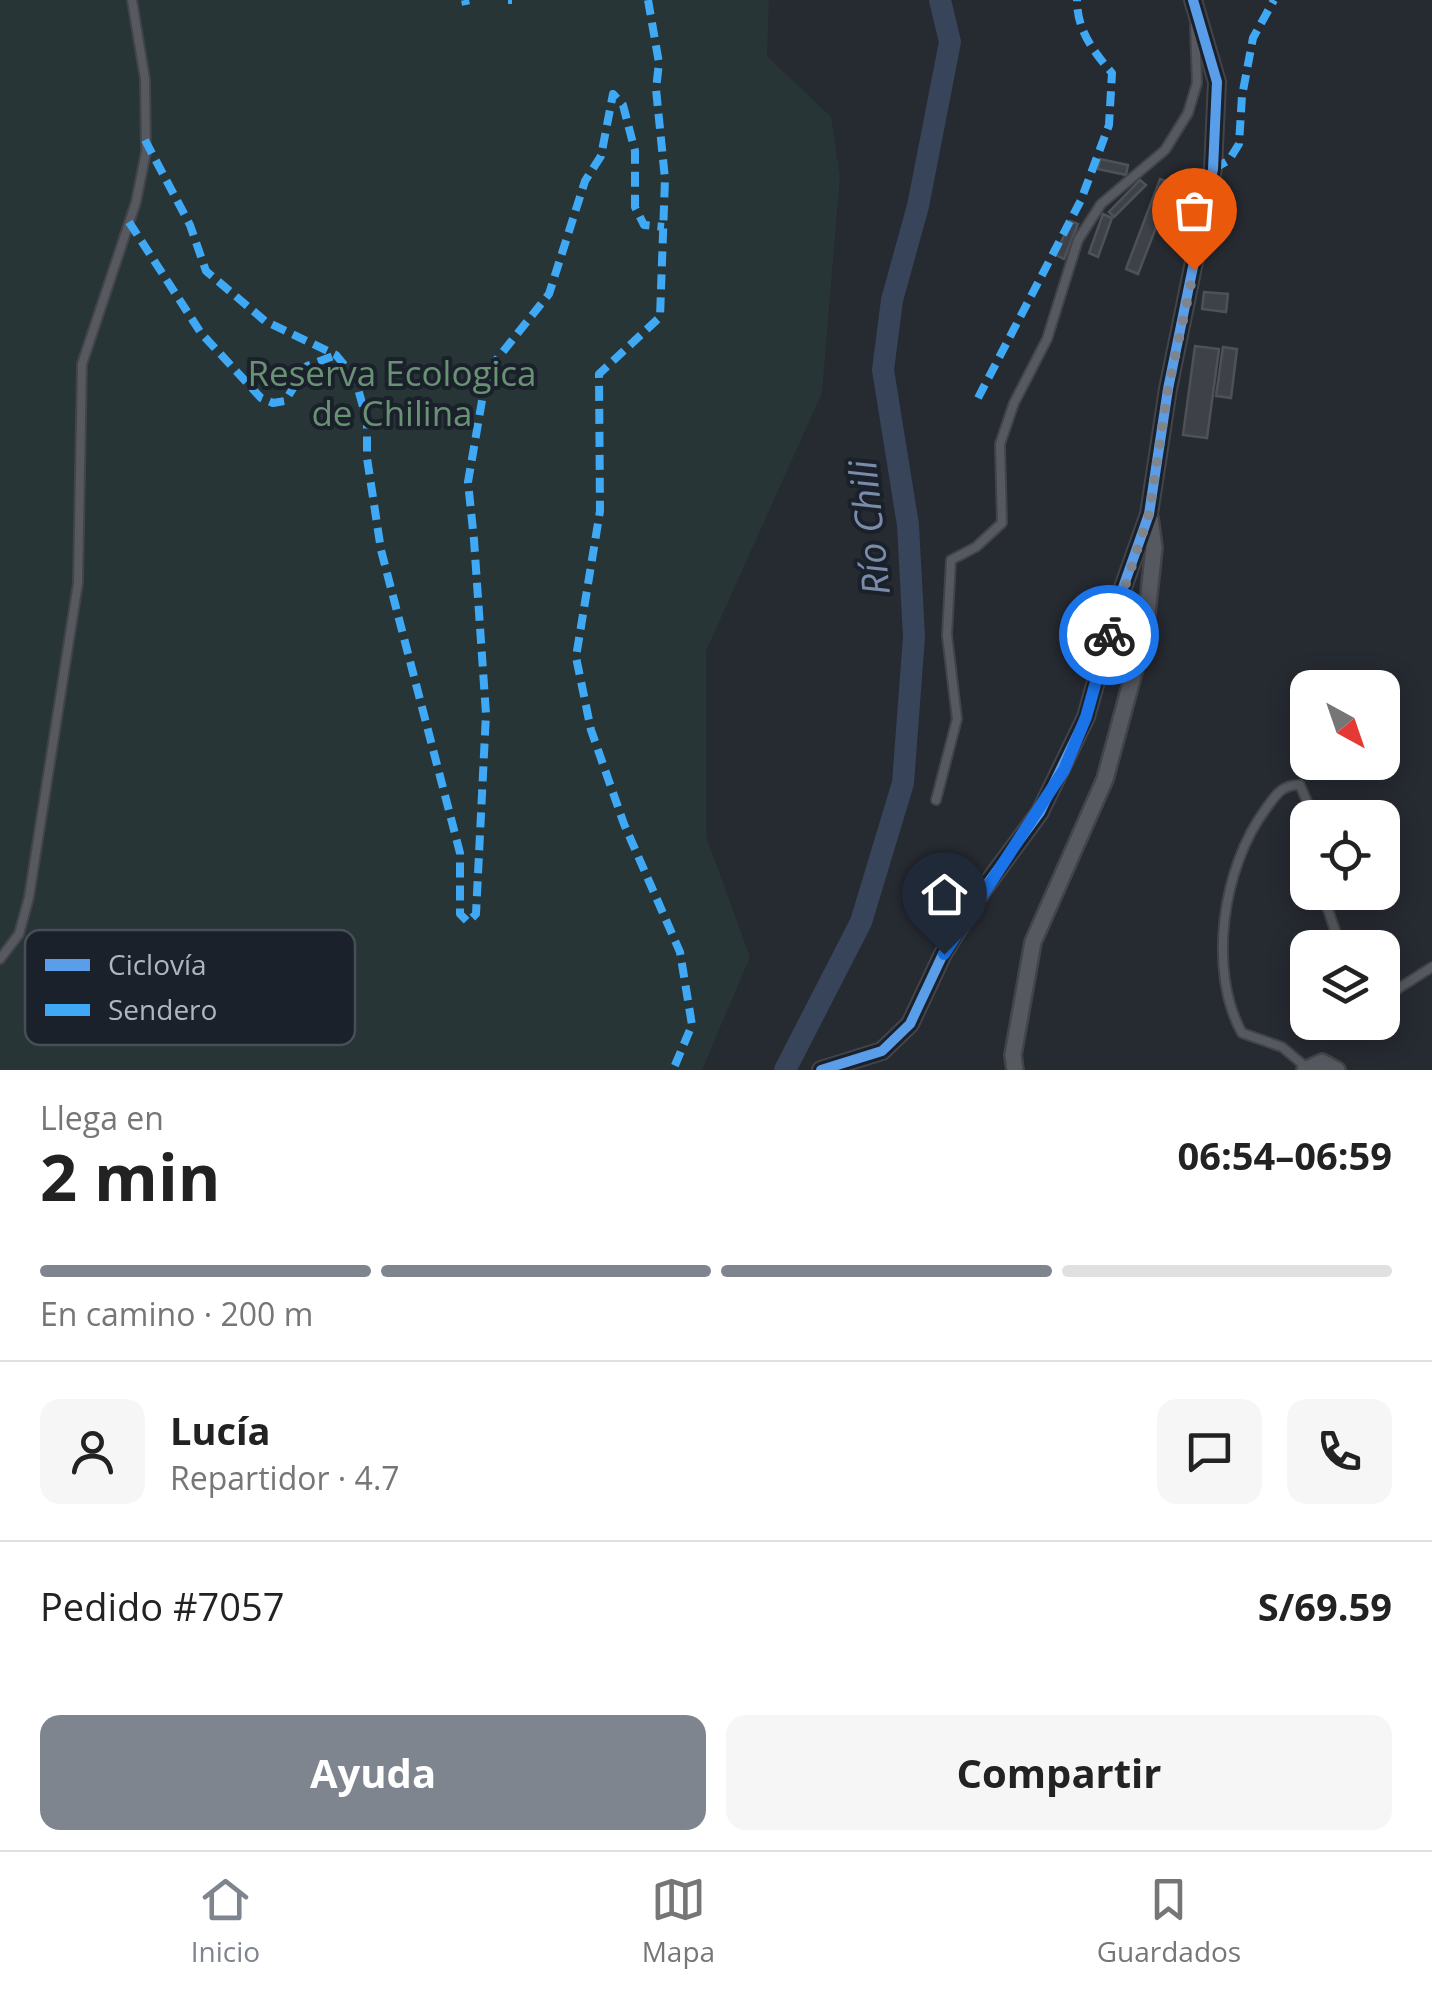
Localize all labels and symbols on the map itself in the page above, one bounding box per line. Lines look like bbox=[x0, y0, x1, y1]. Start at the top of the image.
pin bbox=[1152, 168, 1237, 271]
park label: Reserva Ecologica de Chilina bbox=[247, 349, 537, 436]
water label: Río Chili bbox=[835, 456, 901, 598]
courier bbox=[1059, 585, 1159, 685]
north arrow bbox=[1290, 670, 1400, 780]
pin bbox=[902, 852, 987, 955]
legend bbox=[25, 930, 355, 1045]
text: Ciclovía bbox=[108, 945, 207, 983]
text: Sendero bbox=[108, 990, 217, 1028]

